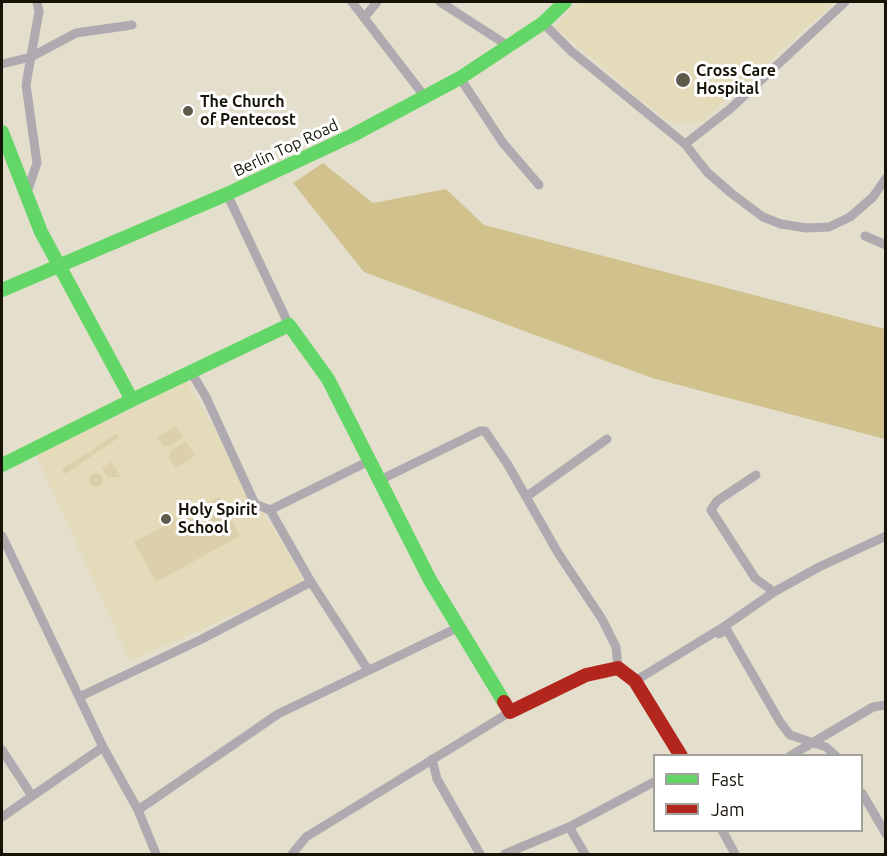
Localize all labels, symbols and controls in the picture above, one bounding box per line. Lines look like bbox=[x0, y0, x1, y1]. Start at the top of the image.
place label: Cross Care Hospital bbox=[696, 61, 776, 99]
marker: Cross Care Hospital bbox=[674, 71, 692, 89]
place label: The Church of Pentecost bbox=[200, 92, 296, 130]
marker: The Church of Pentecost bbox=[181, 104, 195, 118]
street label: Berlin Top Road bbox=[231, 115, 341, 181]
place label: Holy Spirit School bbox=[178, 500, 257, 538]
marker: Holy Spirit School bbox=[159, 512, 173, 526]
legend bbox=[653, 754, 863, 832]
text: Fast bbox=[711, 769, 744, 789]
text: Jam bbox=[711, 799, 745, 819]

